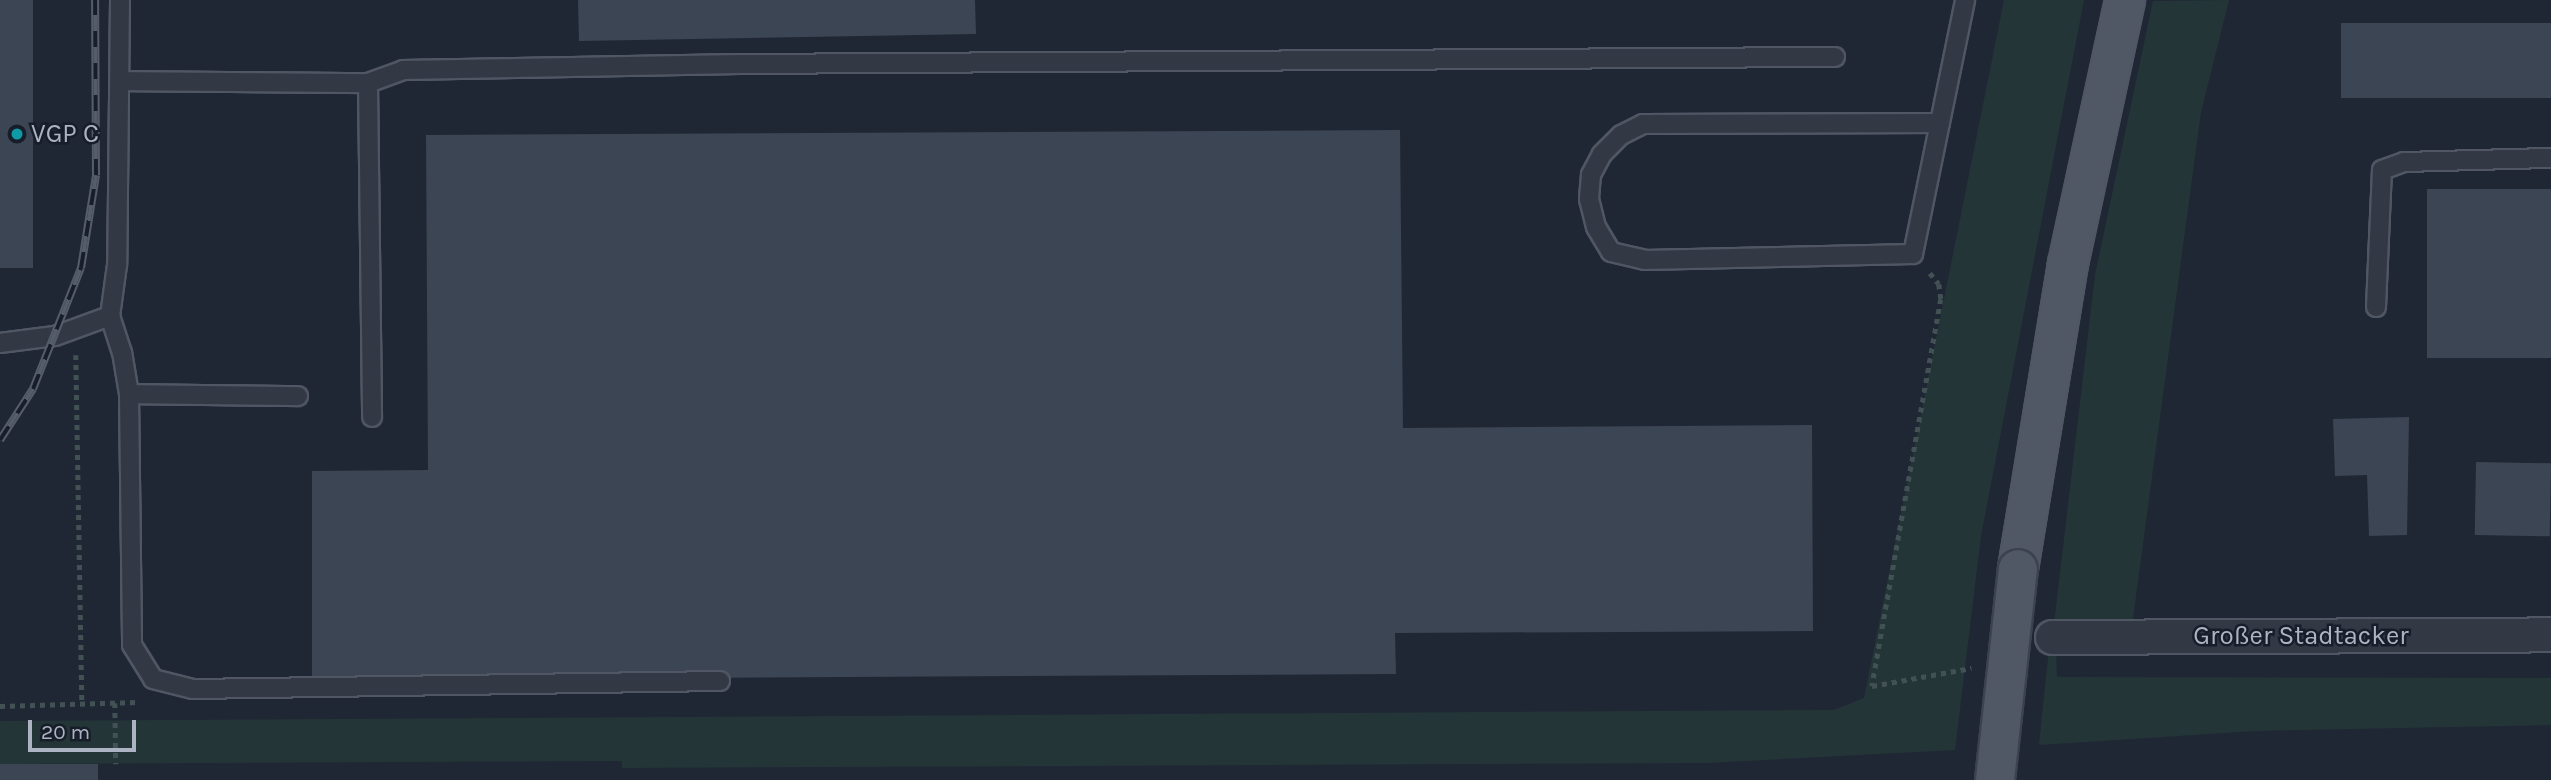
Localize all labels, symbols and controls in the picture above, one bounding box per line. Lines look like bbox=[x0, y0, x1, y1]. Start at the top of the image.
place label: VGP C bbox=[31, 118, 99, 150]
marker: VGP C bbox=[9, 126, 25, 142]
street label: Großer Stadtacker bbox=[2193, 620, 2409, 652]
scale bar bbox=[32, 706, 140, 750]
text: 20 m bbox=[41, 720, 90, 744]

